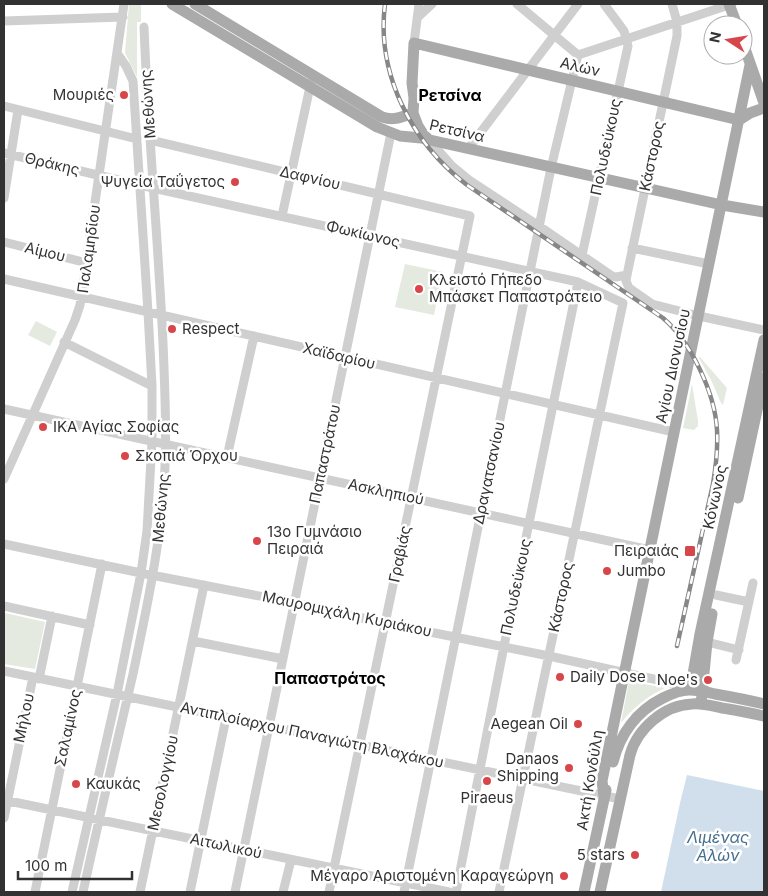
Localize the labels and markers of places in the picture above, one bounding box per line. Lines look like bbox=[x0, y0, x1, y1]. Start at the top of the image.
place label: Μουριές bbox=[53, 85, 114, 104]
marker: Μουριές bbox=[118, 89, 130, 101]
place label: Ψυγεία Ταΰγετος bbox=[101, 172, 225, 191]
marker: Ψυγεία Ταΰγετος bbox=[229, 176, 241, 188]
place label: Κλειστό Γήπεδο Μπάσκετ Παπαστράτειο bbox=[429, 270, 602, 306]
marker: Κλειστό Γήπεδο Μπάσκετ Παπαστράτειο bbox=[413, 283, 425, 295]
place label: Respect bbox=[182, 319, 240, 338]
marker: Respect bbox=[166, 323, 178, 335]
place label: ΙΚΑ Αγίας Σοφίας bbox=[53, 417, 179, 436]
marker: ΙΚΑ Αγίας Σοφίας bbox=[37, 421, 49, 433]
place label: Σκοπιά Όρχου bbox=[135, 446, 238, 465]
marker: Σκοπιά Όρχου bbox=[119, 450, 131, 462]
place label: 13ο Γυμνάσιο Πειραιά bbox=[267, 522, 362, 558]
marker: 13ο Γυμνάσιο Πειραιά bbox=[251, 535, 263, 547]
place label: Πειραιάς bbox=[614, 541, 679, 560]
marker: Πειραιάς bbox=[683, 544, 697, 558]
place label: Jumbo bbox=[617, 561, 666, 580]
marker: Jumbo bbox=[601, 565, 613, 577]
place label: Daily Dose bbox=[570, 667, 646, 686]
place label: Noe's bbox=[657, 670, 698, 689]
marker: Daily Dose bbox=[554, 671, 566, 683]
marker: Noe's bbox=[702, 674, 714, 686]
place label: Aegean Oil bbox=[491, 714, 568, 733]
marker: Aegean Oil bbox=[572, 718, 584, 730]
place label: Danaos Shipping bbox=[497, 749, 559, 785]
marker: Danaos Shipping bbox=[563, 762, 575, 774]
place label: Καυκάς bbox=[86, 774, 141, 793]
marker: Piraeus bbox=[481, 775, 493, 787]
marker: Καυκάς bbox=[70, 778, 82, 790]
place label: Piraeus bbox=[461, 788, 513, 807]
place label: 5 stars bbox=[577, 845, 625, 864]
marker: 5 stars bbox=[629, 849, 641, 861]
place label: Μέγαρο Αριστομένη Καραγεώργη bbox=[310, 866, 554, 885]
marker: Μέγαρο Αριστομένη Καραγεώργη bbox=[558, 870, 570, 882]

